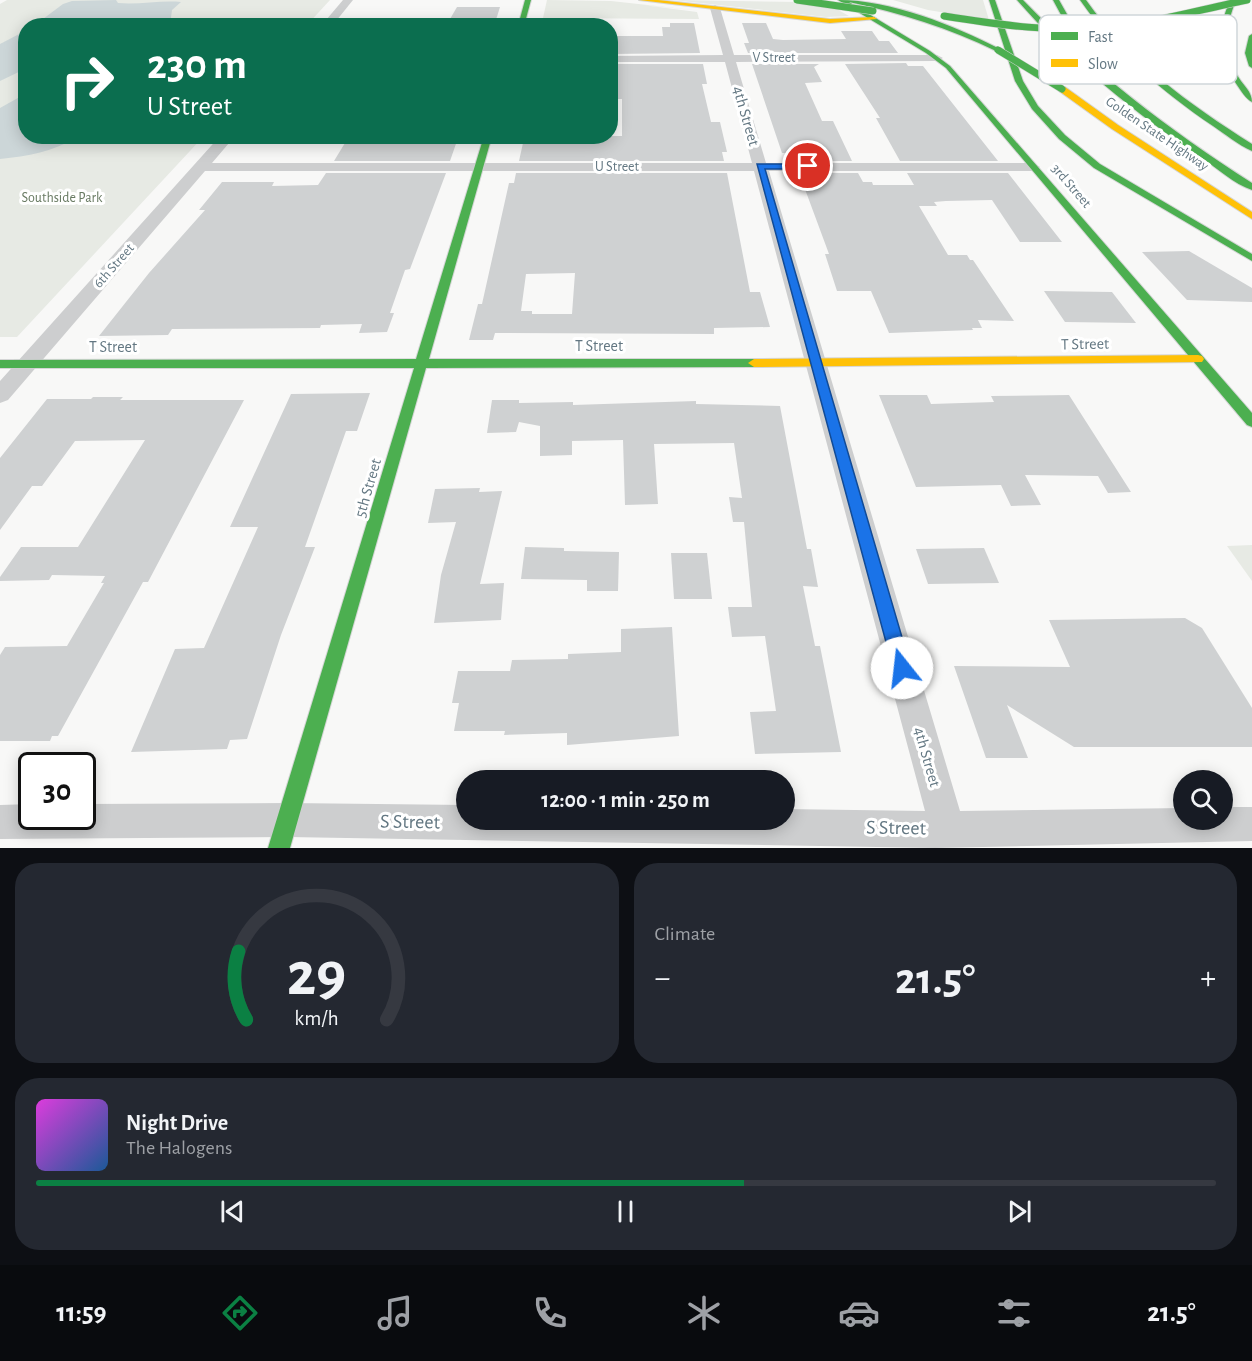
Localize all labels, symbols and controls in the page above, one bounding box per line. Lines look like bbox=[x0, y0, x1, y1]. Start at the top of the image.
legend bbox=[1039, 15, 1237, 84]
text: Fast bbox=[1088, 29, 1113, 45]
icon: right bbox=[48, 42, 126, 120]
text: 230 m bbox=[147, 44, 247, 86]
street label: V Street bbox=[752, 51, 796, 65]
text: Slow bbox=[1088, 56, 1118, 72]
street label: 4th Street bbox=[730, 84, 762, 148]
text: U Street bbox=[147, 93, 232, 120]
street label: Golden State Highway bbox=[1103, 94, 1211, 174]
pin bbox=[782, 140, 833, 191]
icon: arrive bbox=[791, 149, 824, 182]
street label: U Street bbox=[595, 160, 640, 174]
street label: 3rd Street bbox=[1048, 161, 1094, 211]
park label: Southside Park bbox=[22, 191, 103, 205]
street label: 6th Street bbox=[91, 241, 137, 291]
street label: T Street bbox=[1061, 336, 1109, 352]
street label: T Street bbox=[575, 338, 623, 354]
street label: T Street bbox=[89, 339, 137, 355]
street label: 5th Street bbox=[352, 457, 384, 519]
position arrow bbox=[870, 636, 934, 700]
street label: 4th Street bbox=[911, 725, 943, 789]
speed limit sign: 30 bbox=[18, 752, 96, 830]
map controls bbox=[1173, 770, 1233, 830]
button: search bbox=[1173, 770, 1233, 830]
text: 12:00 · 1 min · 250 m bbox=[541, 789, 710, 811]
street label: S Street bbox=[380, 811, 441, 833]
street label: S Street bbox=[866, 817, 927, 839]
text: Climate bbox=[655, 924, 715, 944]
text: 29 bbox=[287, 944, 347, 1006]
text: 21.5° bbox=[895, 957, 975, 1002]
text: − bbox=[655, 962, 670, 995]
text: + bbox=[1200, 962, 1216, 995]
text: km/h bbox=[295, 1008, 339, 1029]
text: Night Drive bbox=[126, 1112, 228, 1134]
text: The Halogens bbox=[126, 1138, 232, 1158]
icon: previous bbox=[216, 1195, 249, 1228]
icon: pause bbox=[609, 1195, 642, 1228]
icon: next bbox=[1003, 1195, 1036, 1228]
icon: directions bbox=[219, 1292, 261, 1334]
icon: music bbox=[374, 1292, 416, 1334]
icon: phone bbox=[529, 1292, 571, 1334]
icon: climate bbox=[683, 1292, 725, 1334]
icon: car bbox=[838, 1292, 880, 1334]
icon: filters bbox=[993, 1292, 1035, 1334]
text: 11:59 bbox=[56, 1299, 107, 1326]
text: 21.5° bbox=[1147, 1299, 1196, 1326]

